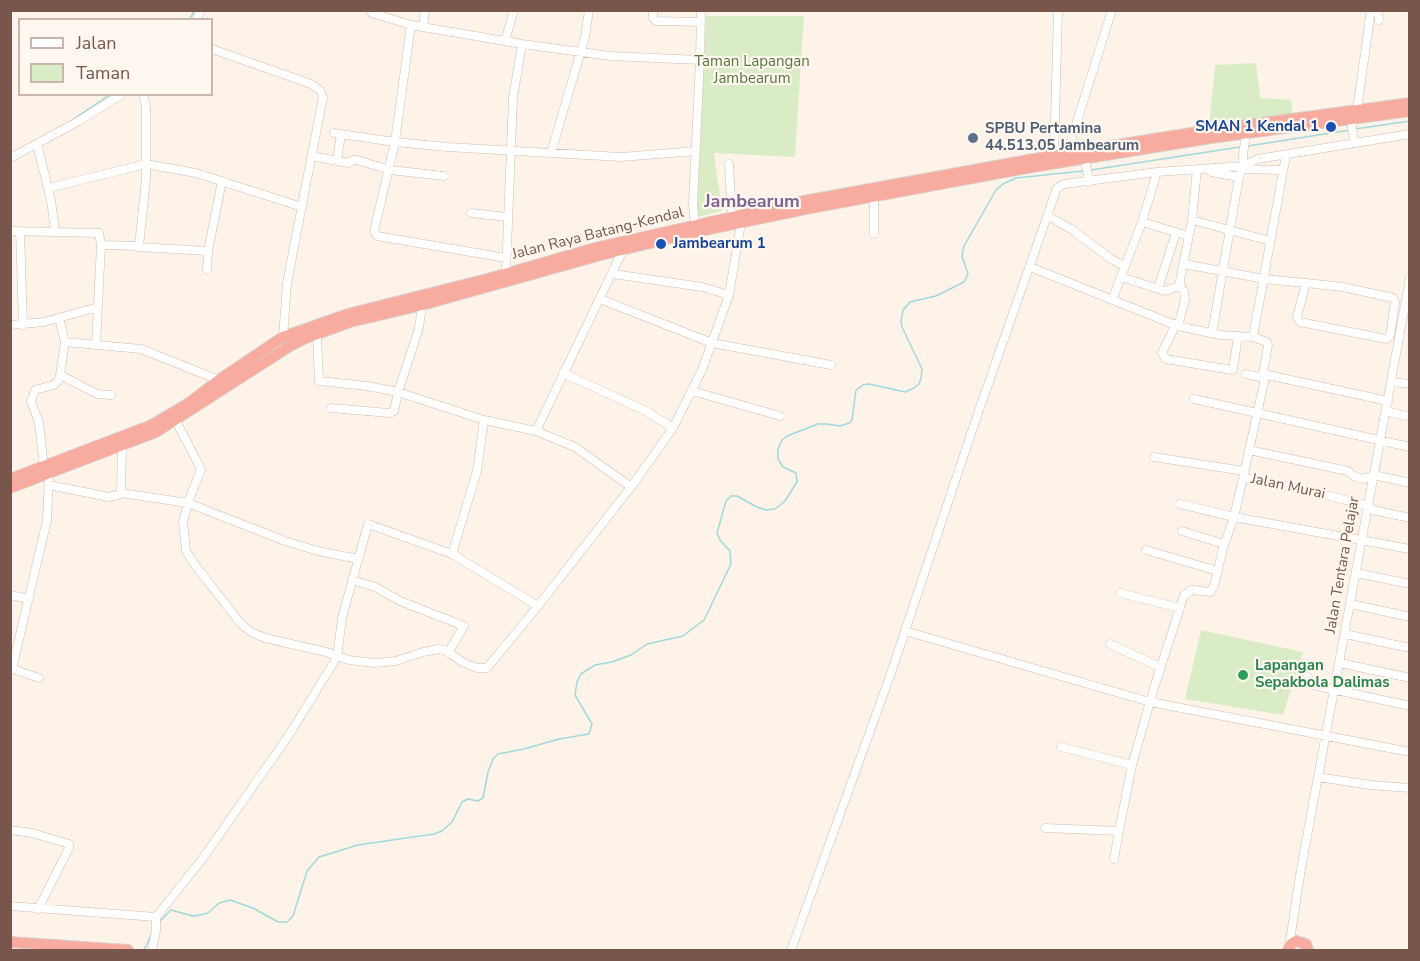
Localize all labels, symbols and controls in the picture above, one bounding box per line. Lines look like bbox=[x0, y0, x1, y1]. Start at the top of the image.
legend bbox=[18, 18, 213, 96]
text: Jalan bbox=[76, 31, 116, 55]
park label: Taman Lapangan Jambearum bbox=[694, 53, 810, 88]
text: Taman bbox=[76, 61, 130, 85]
place label: SMAN 1 Kendal 1 bbox=[1195, 118, 1319, 136]
place label: SPBU Pertamina 44.513.05 Jambearum bbox=[985, 120, 1139, 155]
marker: SMAN 1 Kendal 1 bbox=[1324, 120, 1338, 134]
marker: SPBU Pertamina 44.513.05 Jambearum bbox=[966, 131, 980, 145]
district label: Jambearum bbox=[704, 192, 800, 214]
street label: Jalan Raya Batang-Kendal bbox=[510, 204, 686, 264]
place label: Jambearum 1 bbox=[673, 235, 766, 253]
marker: Jambearum 1 bbox=[654, 237, 668, 251]
street label: Jalan Murai bbox=[1249, 470, 1327, 504]
street label: Jalan Tentara Pelajar bbox=[1322, 495, 1364, 635]
place label: Lapangan Sepakbola Dalimas bbox=[1255, 657, 1389, 692]
marker: Lapangan Sepakbola Dalimas bbox=[1236, 668, 1250, 682]

